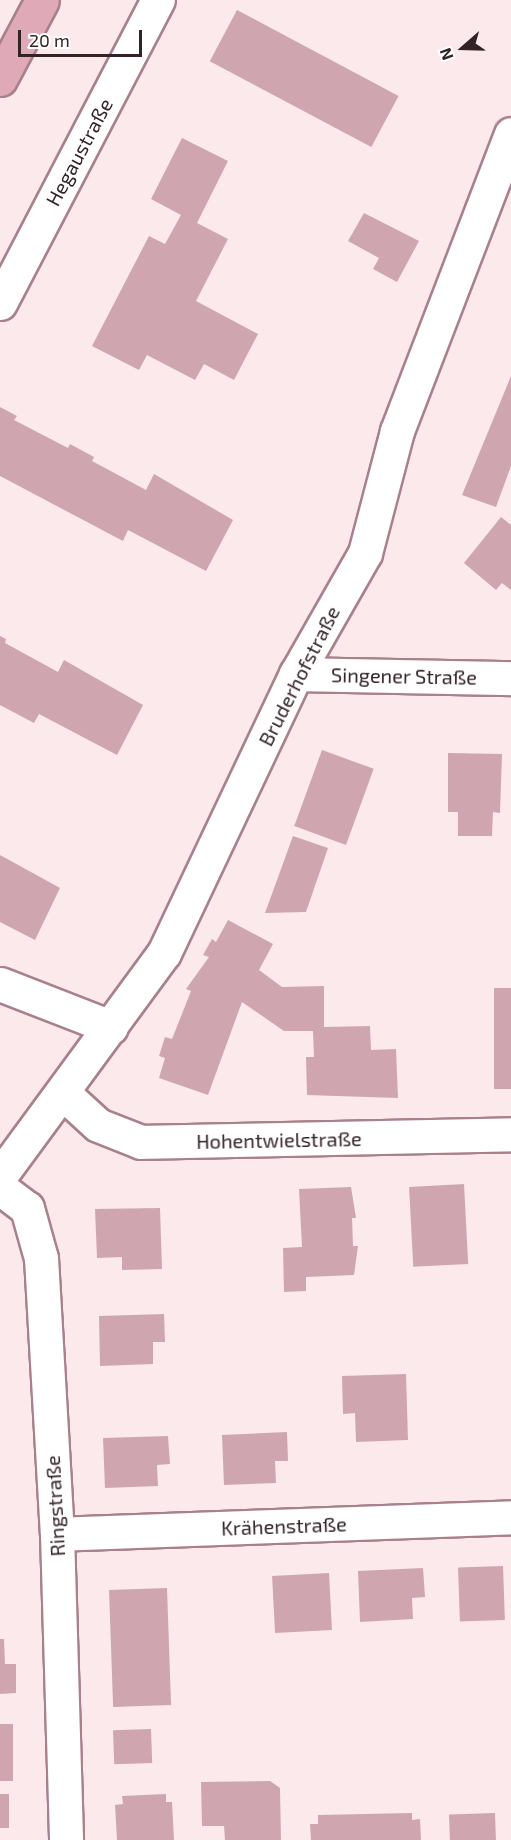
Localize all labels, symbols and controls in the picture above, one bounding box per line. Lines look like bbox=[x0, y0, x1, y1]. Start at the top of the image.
scale bar bbox=[21, 18, 146, 56]
north arrow bbox=[433, 18, 493, 78]
text: 20 m bbox=[29, 29, 70, 51]
text: N bbox=[435, 46, 457, 63]
street label: Hegaustraße bbox=[41, 94, 117, 210]
street label: Bruderhofstraße bbox=[253, 602, 345, 750]
street label: Singener Straße bbox=[331, 663, 477, 689]
street label: Hohentwielstraße bbox=[196, 1127, 362, 1153]
street label: Ringstraße bbox=[40, 1455, 70, 1557]
street label: Krähenstraße bbox=[221, 1512, 347, 1540]

